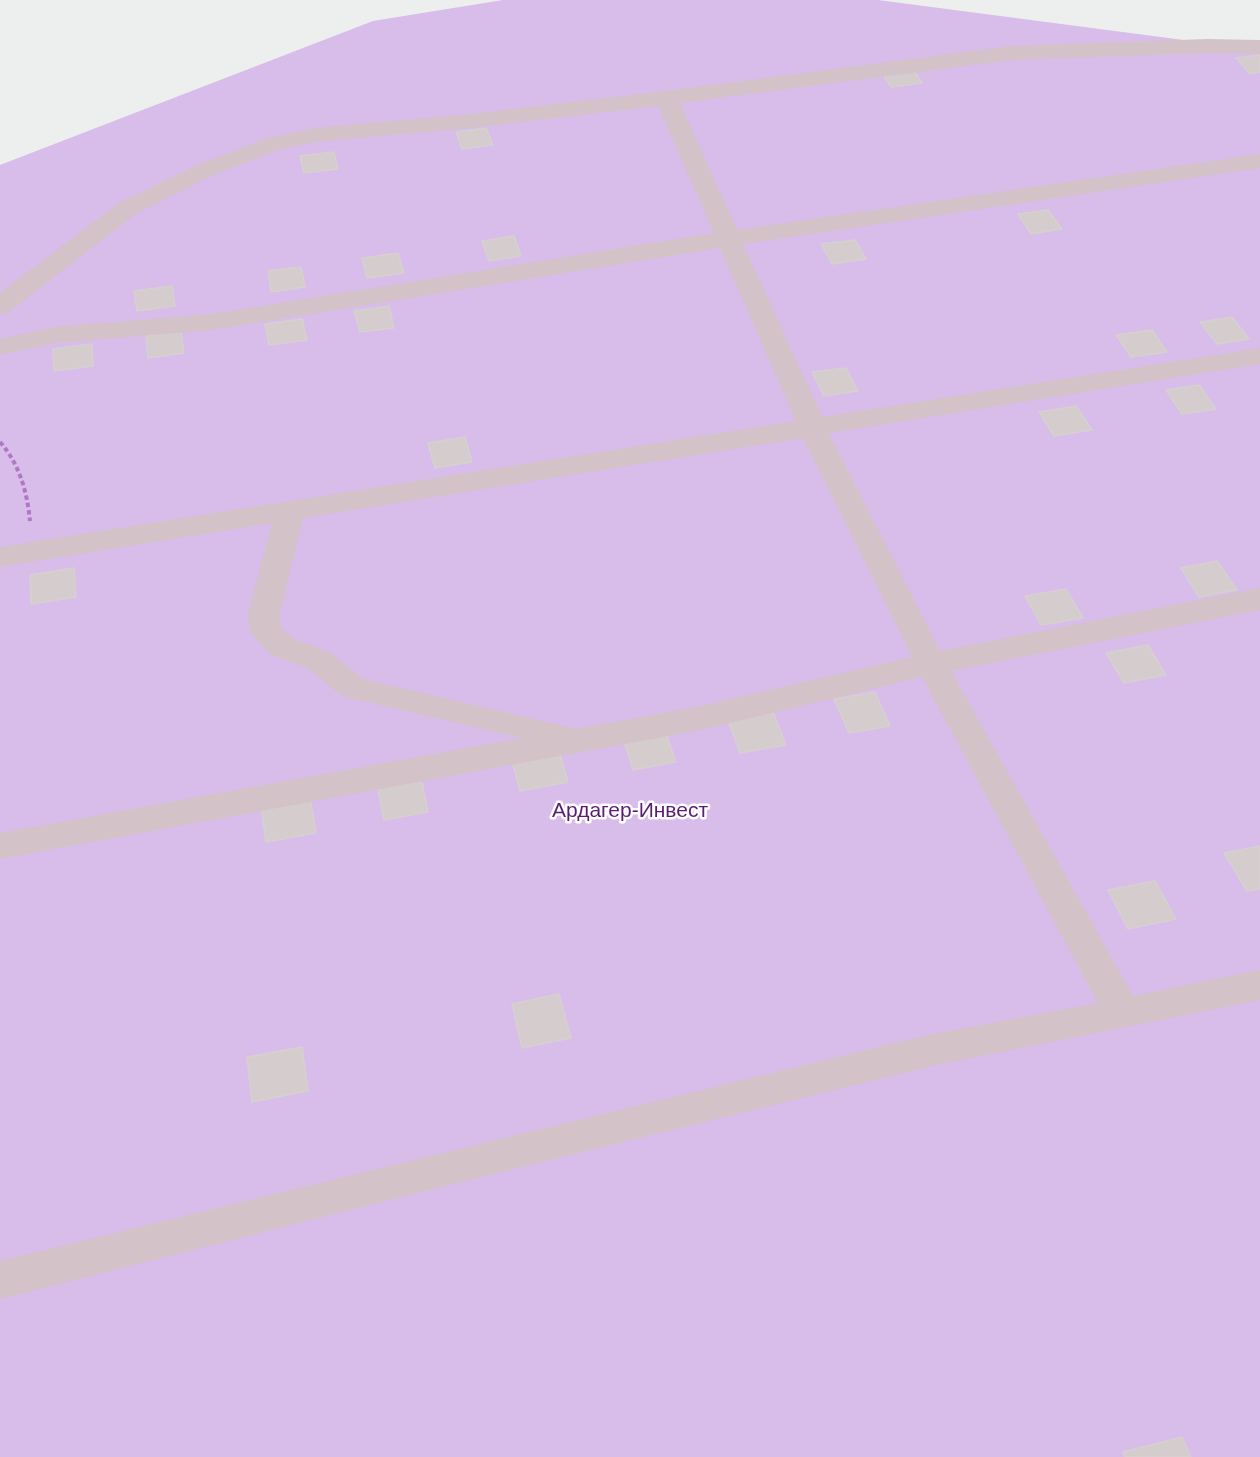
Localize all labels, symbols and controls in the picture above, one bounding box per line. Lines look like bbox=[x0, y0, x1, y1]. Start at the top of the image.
park label: Ардагер-Инвест bbox=[552, 798, 708, 824]

